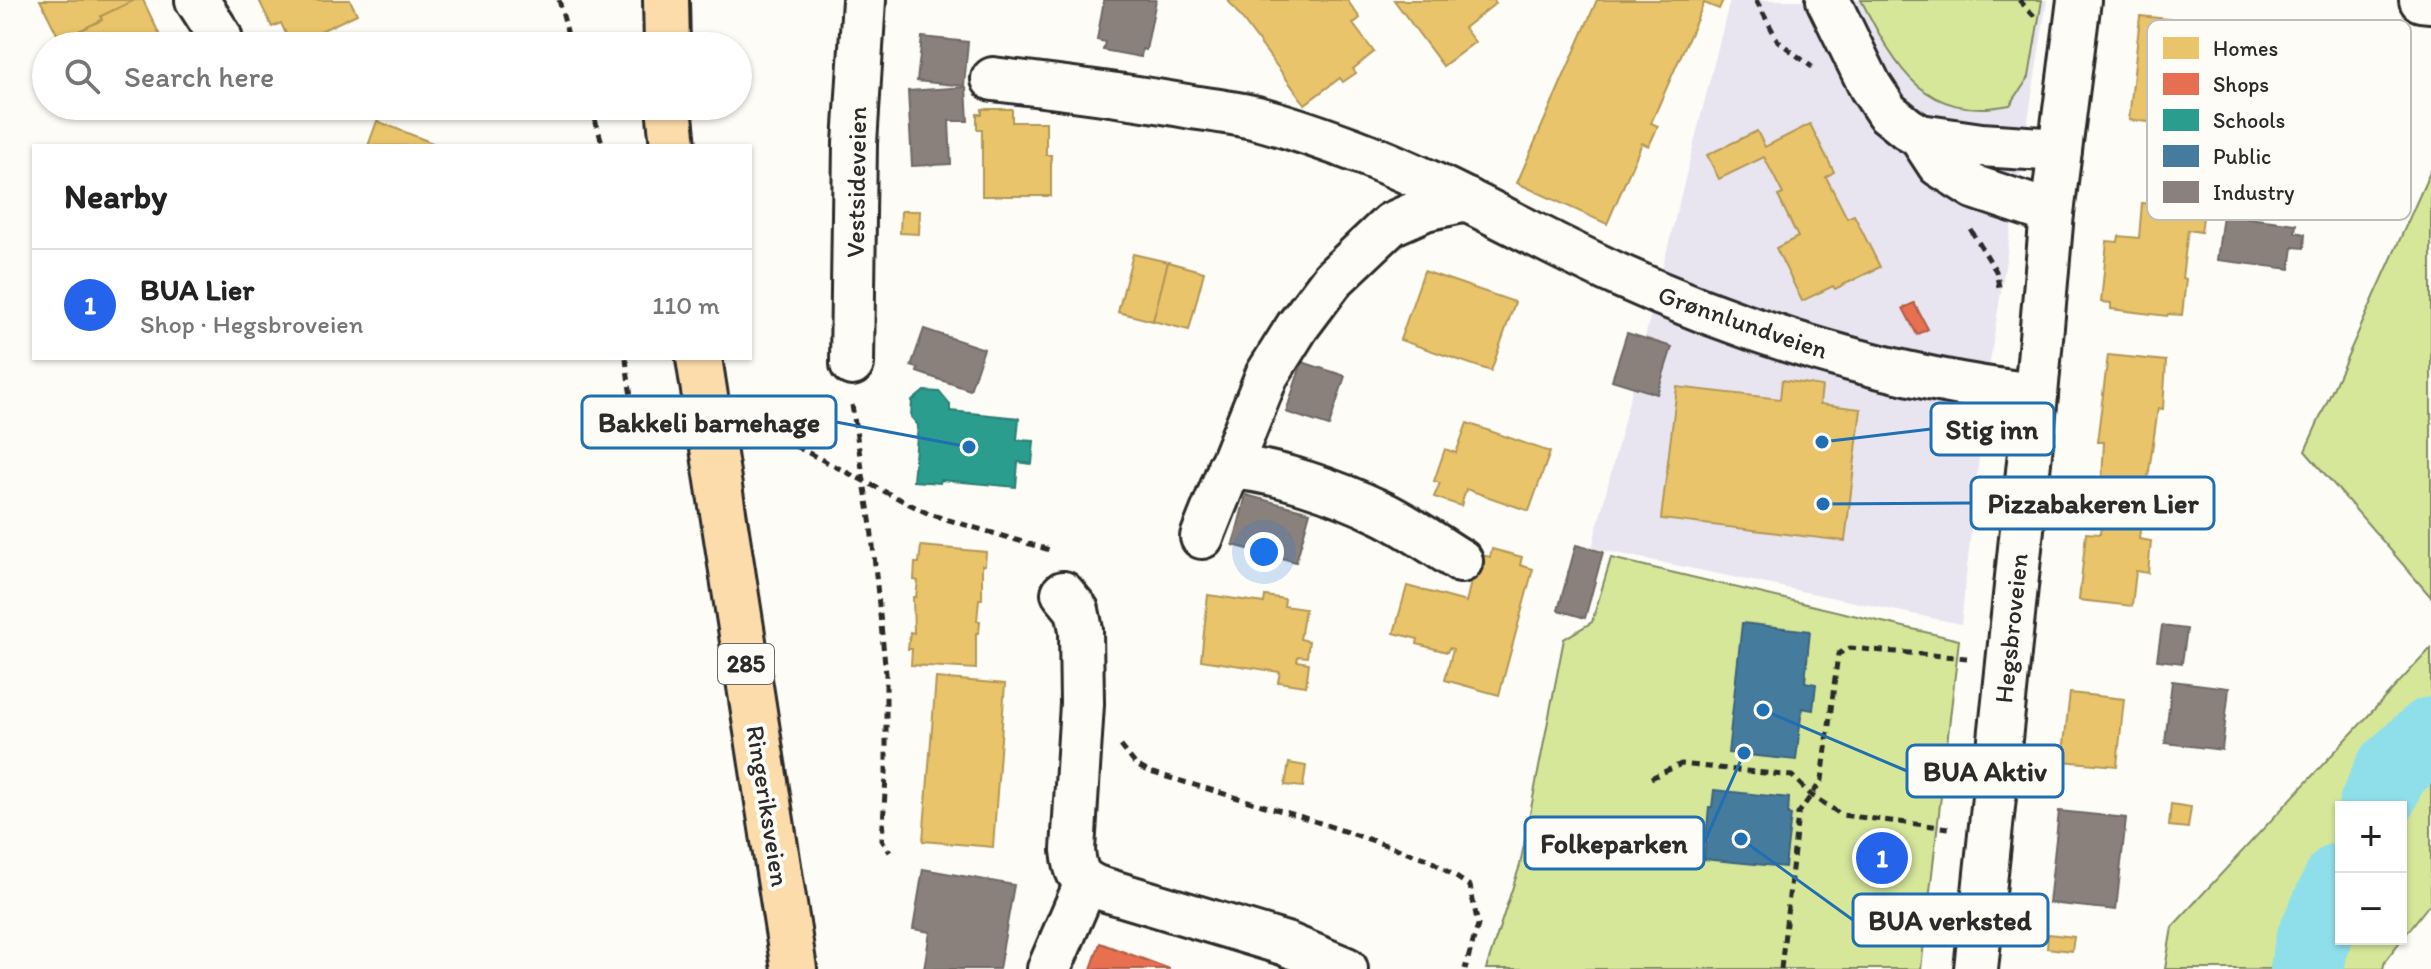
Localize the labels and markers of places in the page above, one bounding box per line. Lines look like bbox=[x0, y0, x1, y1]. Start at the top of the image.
callout: Bakkeli barnehage bbox=[582, 396, 836, 448]
callout: Stig inn bbox=[1931, 403, 2054, 455]
callout: Pizzabakeren Lier bbox=[1971, 477, 2214, 529]
callout: BUA Aktiv bbox=[1907, 745, 2063, 797]
callout: Folkeparken bbox=[1525, 817, 1704, 869]
pin: 1 bbox=[1856, 828, 1908, 888]
callout: BUA verksted bbox=[1853, 894, 2048, 946]

